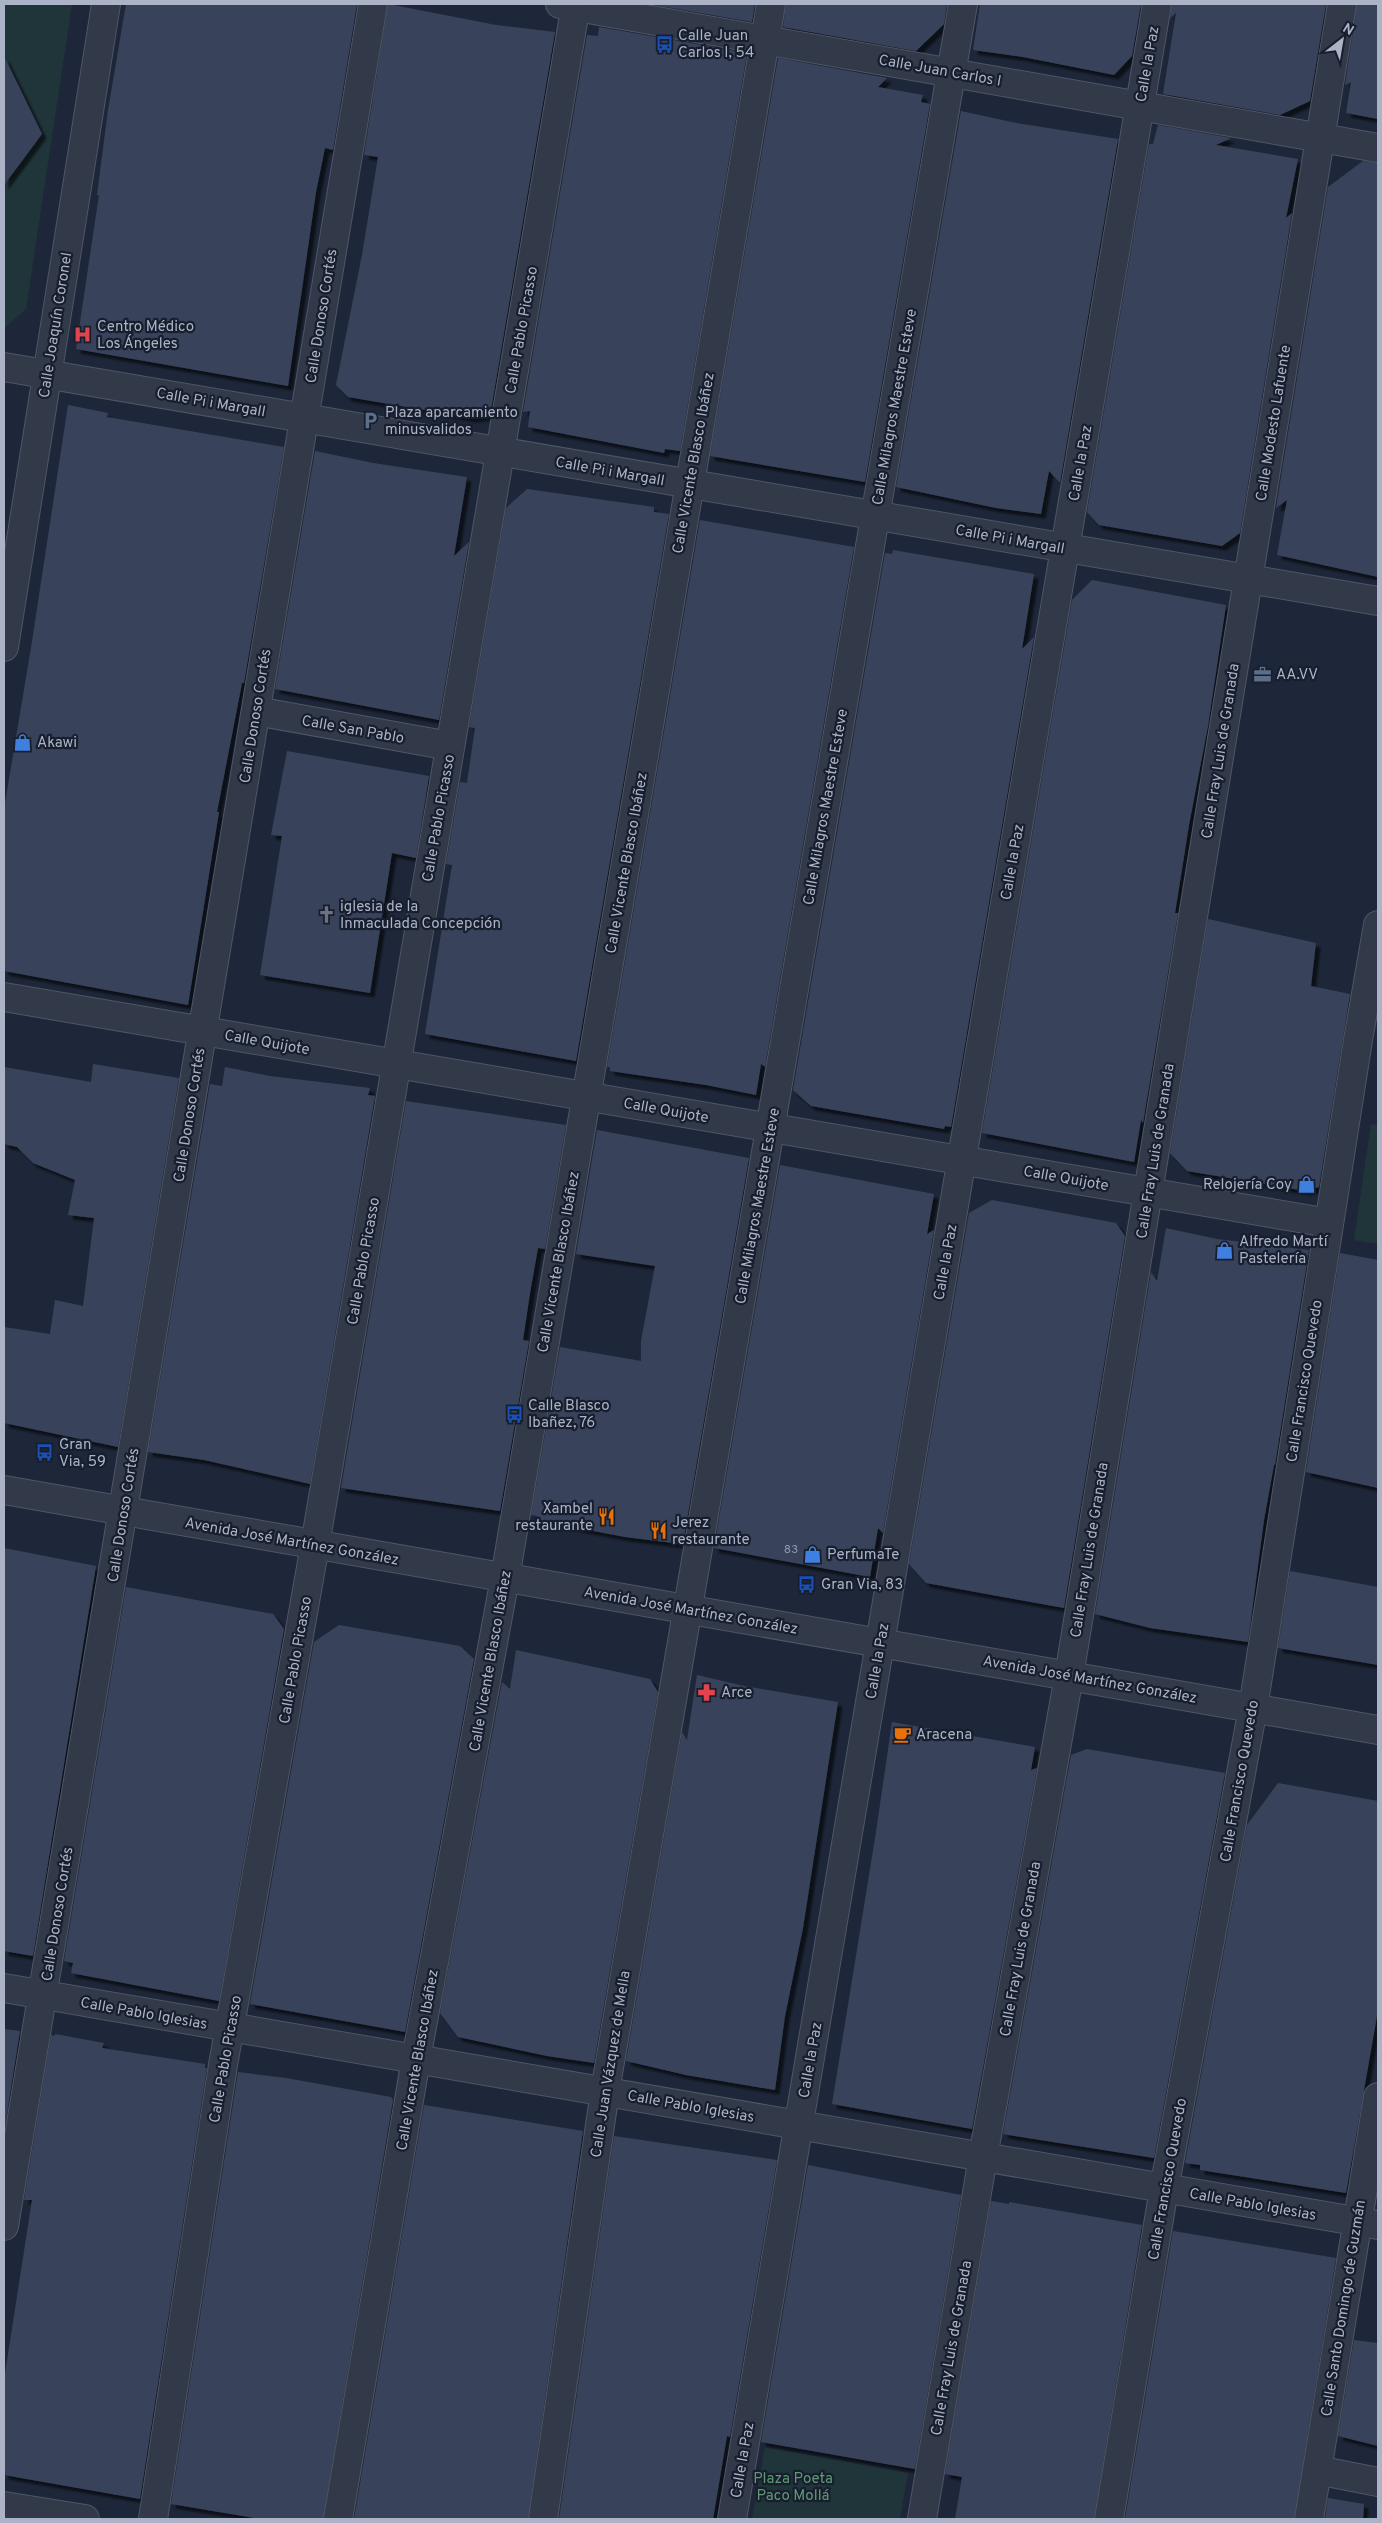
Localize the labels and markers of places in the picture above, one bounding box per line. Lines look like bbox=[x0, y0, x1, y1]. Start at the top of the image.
place label: Calle Juan Carlos I, 54 bbox=[678, 27, 754, 63]
bus stop icon: Calle Juan Carlos I, 54 bbox=[654, 34, 674, 54]
place label: Centro Médico Los Ángeles bbox=[97, 318, 194, 354]
hospital icon: Centro Médico Los Ángeles bbox=[73, 325, 93, 345]
place label: Plaza aparcamiento minusvalidos bbox=[385, 404, 518, 440]
parking icon: Plaza aparcamiento minusvalidos bbox=[361, 411, 381, 431]
office icon: AA.VV bbox=[1252, 664, 1272, 684]
place label: AA.VV bbox=[1276, 666, 1318, 685]
shop icon: Akawi bbox=[13, 732, 33, 752]
place label: Akawi bbox=[37, 734, 77, 753]
place label: iglesia de la Inmaculada Concepción bbox=[340, 898, 501, 934]
church icon: iglesia de la Inmaculada Concepción bbox=[316, 905, 336, 925]
shop icon: Relojería Coy bbox=[1296, 1174, 1316, 1194]
place label: Relojería Coy bbox=[1203, 1176, 1292, 1195]
place label: Alfredo Martí Pastelería bbox=[1239, 1233, 1329, 1269]
shop icon: Alfredo Martí Pastelería bbox=[1215, 1240, 1235, 1260]
place label: Calle Blasco Ibañez, 76 bbox=[528, 1397, 610, 1433]
bus stop icon: Calle Blasco Ibañez, 76 bbox=[504, 1404, 524, 1424]
place label: Gran Via, 59 bbox=[59, 1436, 106, 1472]
bus stop icon: Gran Via, 59 bbox=[35, 1443, 55, 1463]
place label: Xambel restaurante bbox=[515, 1500, 593, 1536]
restaurant icon: Xambel restaurante bbox=[597, 1507, 617, 1527]
place label: Jerez restaurante bbox=[672, 1514, 750, 1550]
restaurant icon: Jerez restaurante bbox=[648, 1521, 668, 1541]
shop icon: PerfumaTe bbox=[803, 1544, 823, 1564]
place label: PerfumaTe bbox=[827, 1546, 899, 1565]
bus stop icon: Gran Via, 83 bbox=[797, 1574, 817, 1594]
place label: Gran Via, 83 bbox=[821, 1576, 903, 1595]
pharmacy icon: Arce bbox=[697, 1682, 717, 1702]
place label: Arce bbox=[721, 1684, 752, 1703]
cafe icon: Aracena bbox=[892, 1724, 912, 1744]
place label: Aracena bbox=[916, 1726, 972, 1745]

